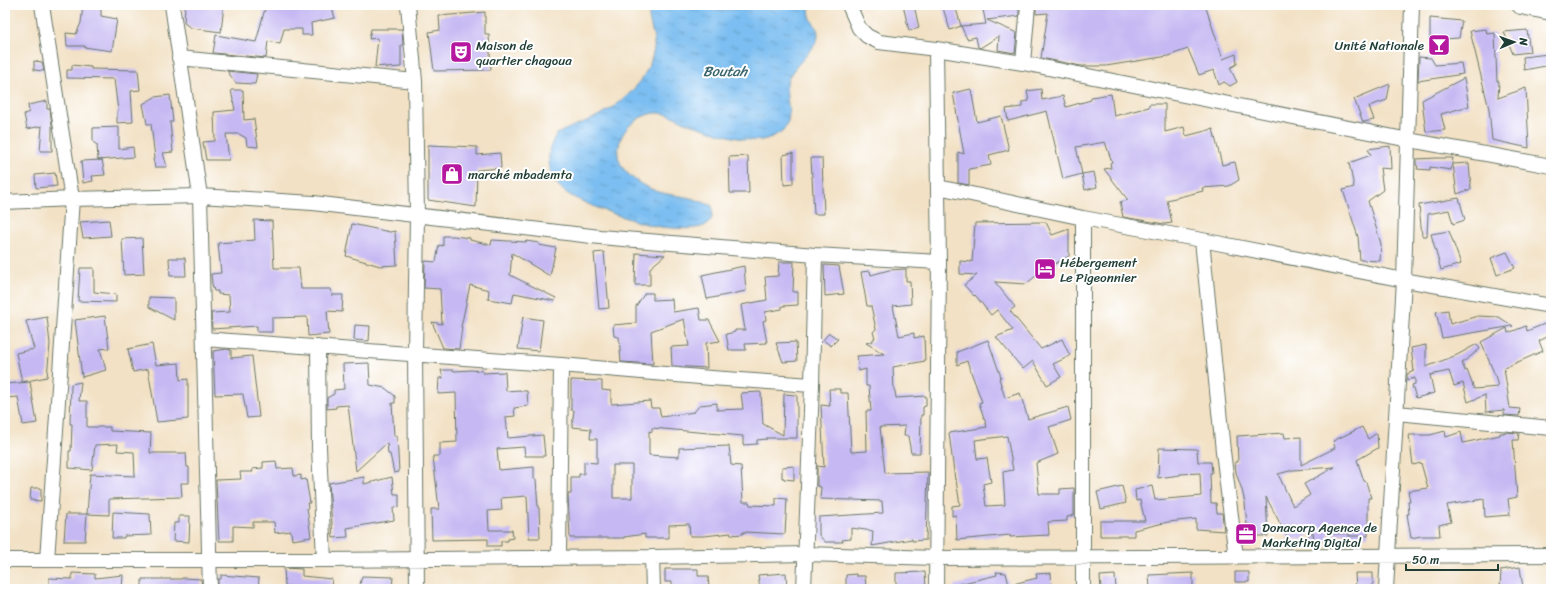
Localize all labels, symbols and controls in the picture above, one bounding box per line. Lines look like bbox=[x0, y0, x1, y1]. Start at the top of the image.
north arrow bbox=[1494, 22, 1534, 62]
bar icon: Unité Nationale bbox=[1426, 32, 1452, 58]
place label: Maison de quartier chagoua bbox=[476, 34, 572, 72]
place label: Unité Nationale bbox=[1335, 34, 1424, 57]
text: N bbox=[1514, 37, 1533, 46]
theatre icon: Maison de quartier chagoua bbox=[448, 39, 474, 65]
water label: Boutah bbox=[703, 59, 749, 84]
shop icon: marché mbademta bbox=[439, 161, 465, 187]
place label: marché mbademta bbox=[468, 163, 572, 186]
place label: Hébergement Le Pigeonnier bbox=[1060, 251, 1138, 289]
hotel icon: Hébergement Le Pigeonnier bbox=[1032, 256, 1058, 282]
place label: Donacorp Agence de Marketing Digital bbox=[1262, 516, 1377, 554]
office icon: Donacorp Agence de Marketing Digital bbox=[1233, 521, 1259, 547]
scale bar bbox=[1406, 546, 1498, 572]
text: 50 m bbox=[1412, 549, 1439, 571]

